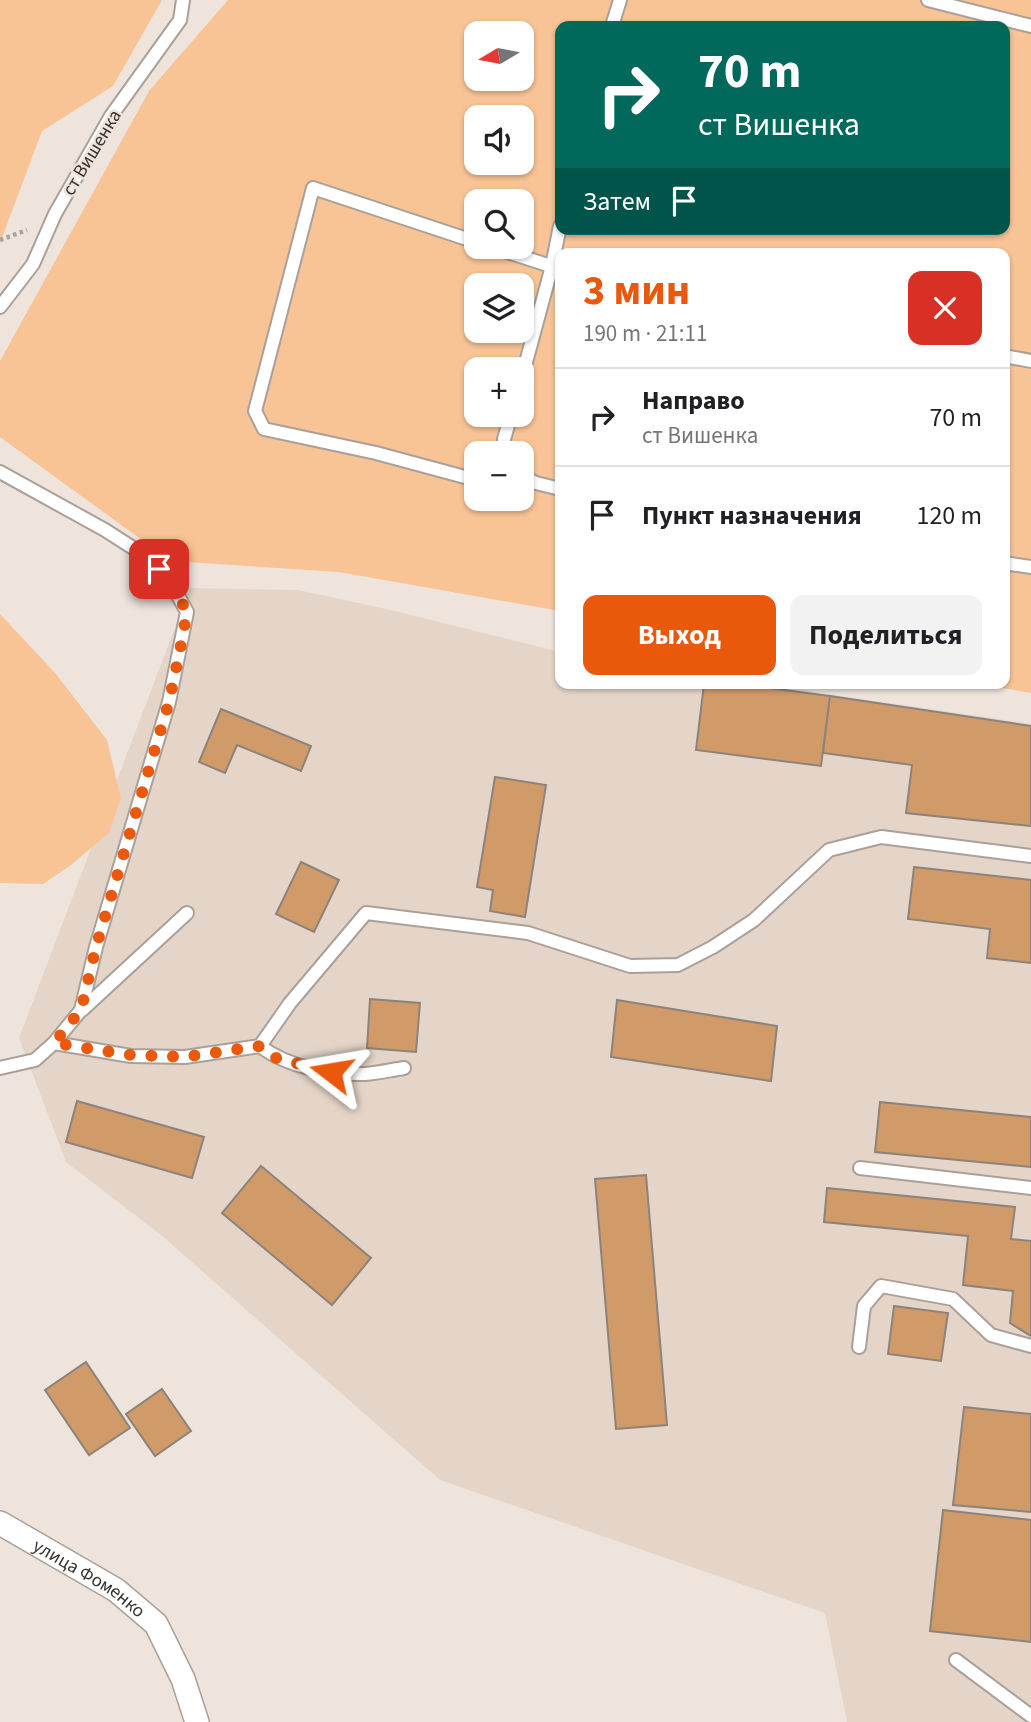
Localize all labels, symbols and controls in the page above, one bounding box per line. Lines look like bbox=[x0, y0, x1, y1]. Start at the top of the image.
north arrow bbox=[464, 21, 534, 91]
map controls bbox=[464, 21, 534, 511]
text: 70 m bbox=[698, 37, 802, 107]
icon: right bbox=[583, 49, 674, 140]
text: ст Вишенка bbox=[698, 102, 860, 148]
street label: ст Вишенка bbox=[56, 105, 129, 201]
button: sound bbox=[464, 105, 534, 175]
icon: arrive bbox=[665, 182, 703, 220]
text: Затем bbox=[583, 183, 651, 220]
button: search bbox=[464, 189, 534, 259]
text: 3 мин bbox=[583, 261, 690, 321]
button: close bbox=[908, 271, 982, 345]
button: layers bbox=[464, 273, 534, 343]
text: 190 m · 21:11 bbox=[583, 317, 707, 350]
button: + bbox=[464, 357, 534, 427]
text: Направо bbox=[642, 382, 745, 419]
icon: right bbox=[583, 398, 621, 436]
text: 70 m bbox=[929, 399, 982, 436]
text: ст Вишенка bbox=[642, 419, 758, 452]
button: − bbox=[464, 441, 534, 511]
icon: arrive bbox=[583, 496, 621, 534]
text: Пункт назначения bbox=[642, 497, 862, 534]
text: 120 m bbox=[916, 497, 982, 534]
pin bbox=[129, 539, 189, 599]
icon: arrive bbox=[140, 550, 178, 588]
button: Выход bbox=[583, 595, 776, 675]
button: Поделиться bbox=[790, 595, 982, 675]
position arrow bbox=[294, 1035, 368, 1109]
street label: улица Фоменко bbox=[27, 1533, 151, 1625]

